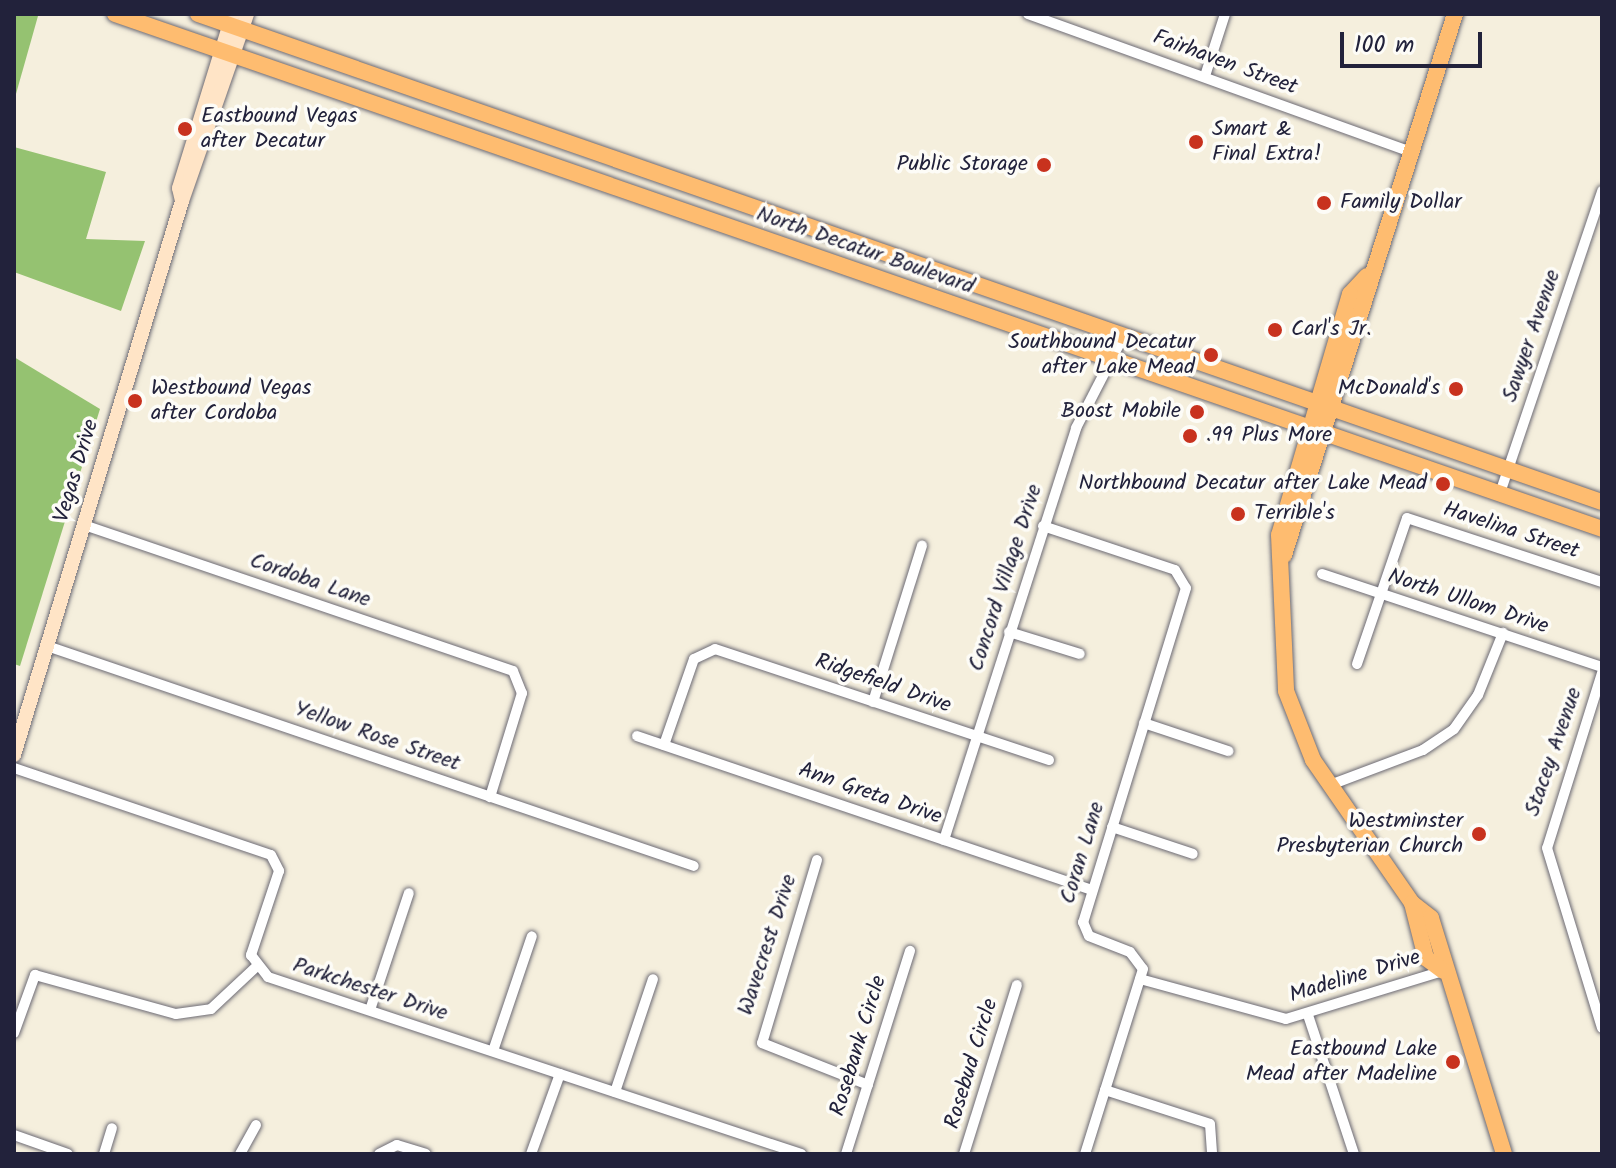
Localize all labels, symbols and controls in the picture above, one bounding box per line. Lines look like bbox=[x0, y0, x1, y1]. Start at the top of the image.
scale bar bbox=[1344, 16, 1486, 66]
street label: Fairhaven Street bbox=[1149, 25, 1301, 101]
text: 100 m bbox=[1354, 26, 1414, 65]
place label: Eastbound Vegas after Decatur bbox=[201, 103, 357, 154]
place label: Smart & Final Extra! bbox=[1212, 116, 1322, 168]
marker: Eastbound Vegas after Decatur bbox=[176, 120, 194, 138]
marker: Smart & Final Extra! bbox=[1187, 133, 1205, 151]
place label: Public Storage bbox=[897, 152, 1028, 178]
marker: Public Storage bbox=[1035, 156, 1053, 174]
place label: Family Dollar bbox=[1340, 190, 1462, 216]
marker: Family Dollar bbox=[1315, 194, 1333, 212]
street label: North Decatur Boulevard bbox=[753, 201, 977, 301]
street label: Sawyer Avenue bbox=[1497, 267, 1567, 405]
place label: Carl's Jr. bbox=[1291, 317, 1371, 343]
marker: Carl's Jr. bbox=[1266, 321, 1284, 339]
place label: Southbound Decatur after Lake Mead bbox=[1008, 329, 1195, 380]
marker: Southbound Decatur after Lake Mead bbox=[1202, 346, 1220, 364]
place label: Westbound Vegas after Cordoba bbox=[151, 375, 311, 426]
place label: McDonald's bbox=[1338, 376, 1440, 402]
marker: McDonald's bbox=[1447, 380, 1465, 398]
marker: Westbound Vegas after Cordoba bbox=[126, 392, 144, 410]
place label: Boost Mobile bbox=[1061, 399, 1181, 425]
marker: Boost Mobile bbox=[1188, 403, 1206, 421]
street label: Vegas Drive bbox=[49, 416, 105, 526]
place label: .99 Plus More bbox=[1206, 423, 1332, 449]
marker: .99 Plus More bbox=[1181, 427, 1199, 445]
place label: Northbound Decatur after Lake Mead bbox=[1078, 471, 1427, 497]
marker: Northbound Decatur after Lake Mead bbox=[1434, 475, 1452, 493]
street label: Concord Village Drive bbox=[963, 481, 1049, 675]
street label: Havelina Street bbox=[1440, 497, 1582, 565]
place label: Terrible's bbox=[1254, 501, 1335, 527]
marker: Terrible's bbox=[1229, 505, 1247, 523]
street label: Cordoba Lane bbox=[246, 548, 374, 614]
street label: North Ullom Drive bbox=[1384, 564, 1552, 640]
street label: Ridgefield Drive bbox=[812, 648, 954, 720]
street label: Stacey Avenue bbox=[1520, 684, 1588, 820]
street label: Yellow Rose Street bbox=[291, 696, 463, 778]
street label: Ann Greta Drive bbox=[795, 757, 945, 831]
street label: Coran Lane bbox=[1055, 799, 1111, 907]
place label: Westminster Presbyterian Church bbox=[1276, 808, 1463, 860]
marker: Westminster Presbyterian Church bbox=[1470, 825, 1488, 843]
street label: Wavecrest Drive bbox=[733, 871, 803, 1019]
street label: Madeline Drive bbox=[1286, 945, 1424, 1009]
street label: Parkchester Drive bbox=[289, 953, 451, 1027]
street label: Rosebank Circle bbox=[825, 973, 893, 1119]
street label: Rosebud Circle bbox=[940, 996, 1004, 1132]
place label: Eastbound Lake Mead after Madeline bbox=[1246, 1036, 1437, 1088]
marker: Eastbound Lake Mead after Madeline bbox=[1444, 1053, 1462, 1071]

